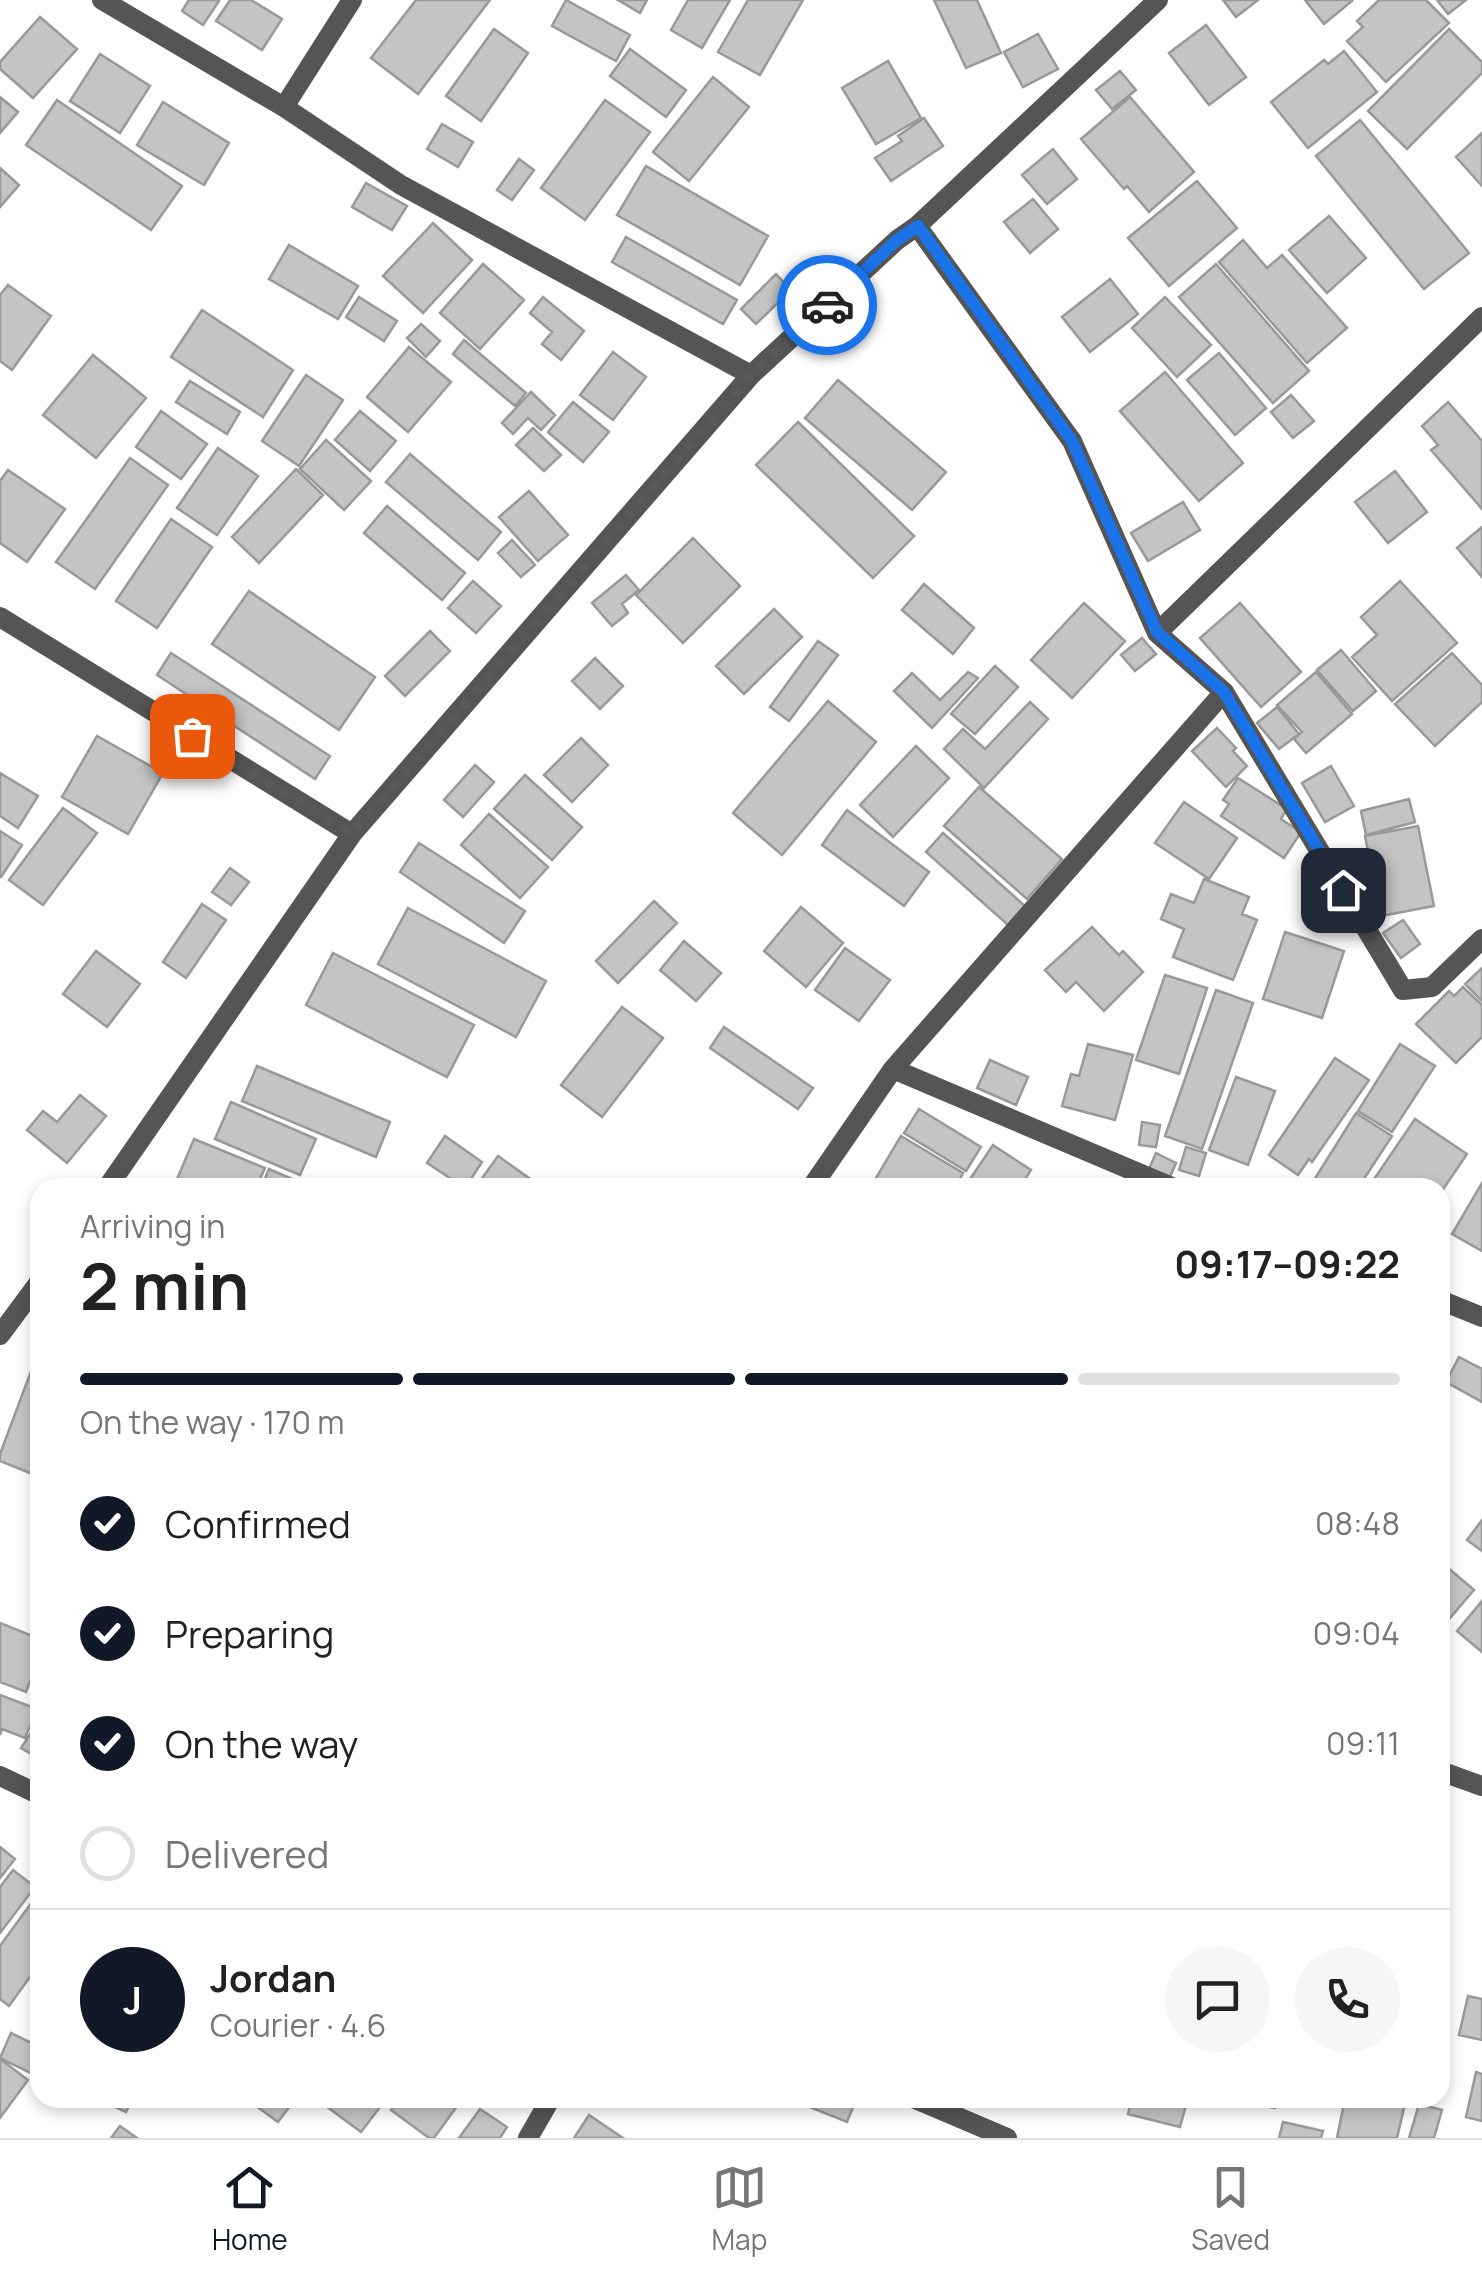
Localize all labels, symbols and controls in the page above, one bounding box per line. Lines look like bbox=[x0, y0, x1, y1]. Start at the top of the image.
courier bbox=[777, 255, 877, 355]
icon: car bbox=[800, 278, 855, 333]
pin bbox=[150, 694, 235, 779]
icon: bag bbox=[165, 709, 220, 764]
pin bbox=[1301, 848, 1386, 933]
icon: home bbox=[1316, 863, 1371, 918]
text: Arriving in bbox=[80, 1204, 225, 1248]
text: 09:17–09:22 bbox=[1174, 1237, 1400, 1289]
text: 2 min bbox=[80, 1241, 249, 1330]
text: On the way · 170 m bbox=[80, 1400, 344, 1444]
icon: check bbox=[80, 1496, 135, 1551]
text: Confirmed bbox=[165, 1497, 351, 1549]
text: 08:48 bbox=[1315, 1501, 1400, 1545]
icon: check bbox=[80, 1606, 135, 1661]
text: Preparing bbox=[165, 1607, 334, 1659]
text: 09:04 bbox=[1313, 1611, 1400, 1655]
icon: check bbox=[80, 1716, 135, 1771]
text: On the way bbox=[165, 1717, 358, 1769]
text: 09:11 bbox=[1326, 1721, 1400, 1765]
text: Delivered bbox=[165, 1827, 329, 1879]
button: chat bbox=[1165, 1947, 1270, 2052]
button: phone bbox=[1295, 1947, 1400, 2052]
text: Jordan bbox=[210, 1951, 336, 2003]
text: J bbox=[123, 1973, 142, 2025]
text: Courier · 4.6 bbox=[210, 2003, 386, 2047]
tab: Home bbox=[212, 2160, 288, 2258]
tab: Map bbox=[712, 2160, 767, 2258]
tab: Saved bbox=[1191, 2160, 1270, 2258]

